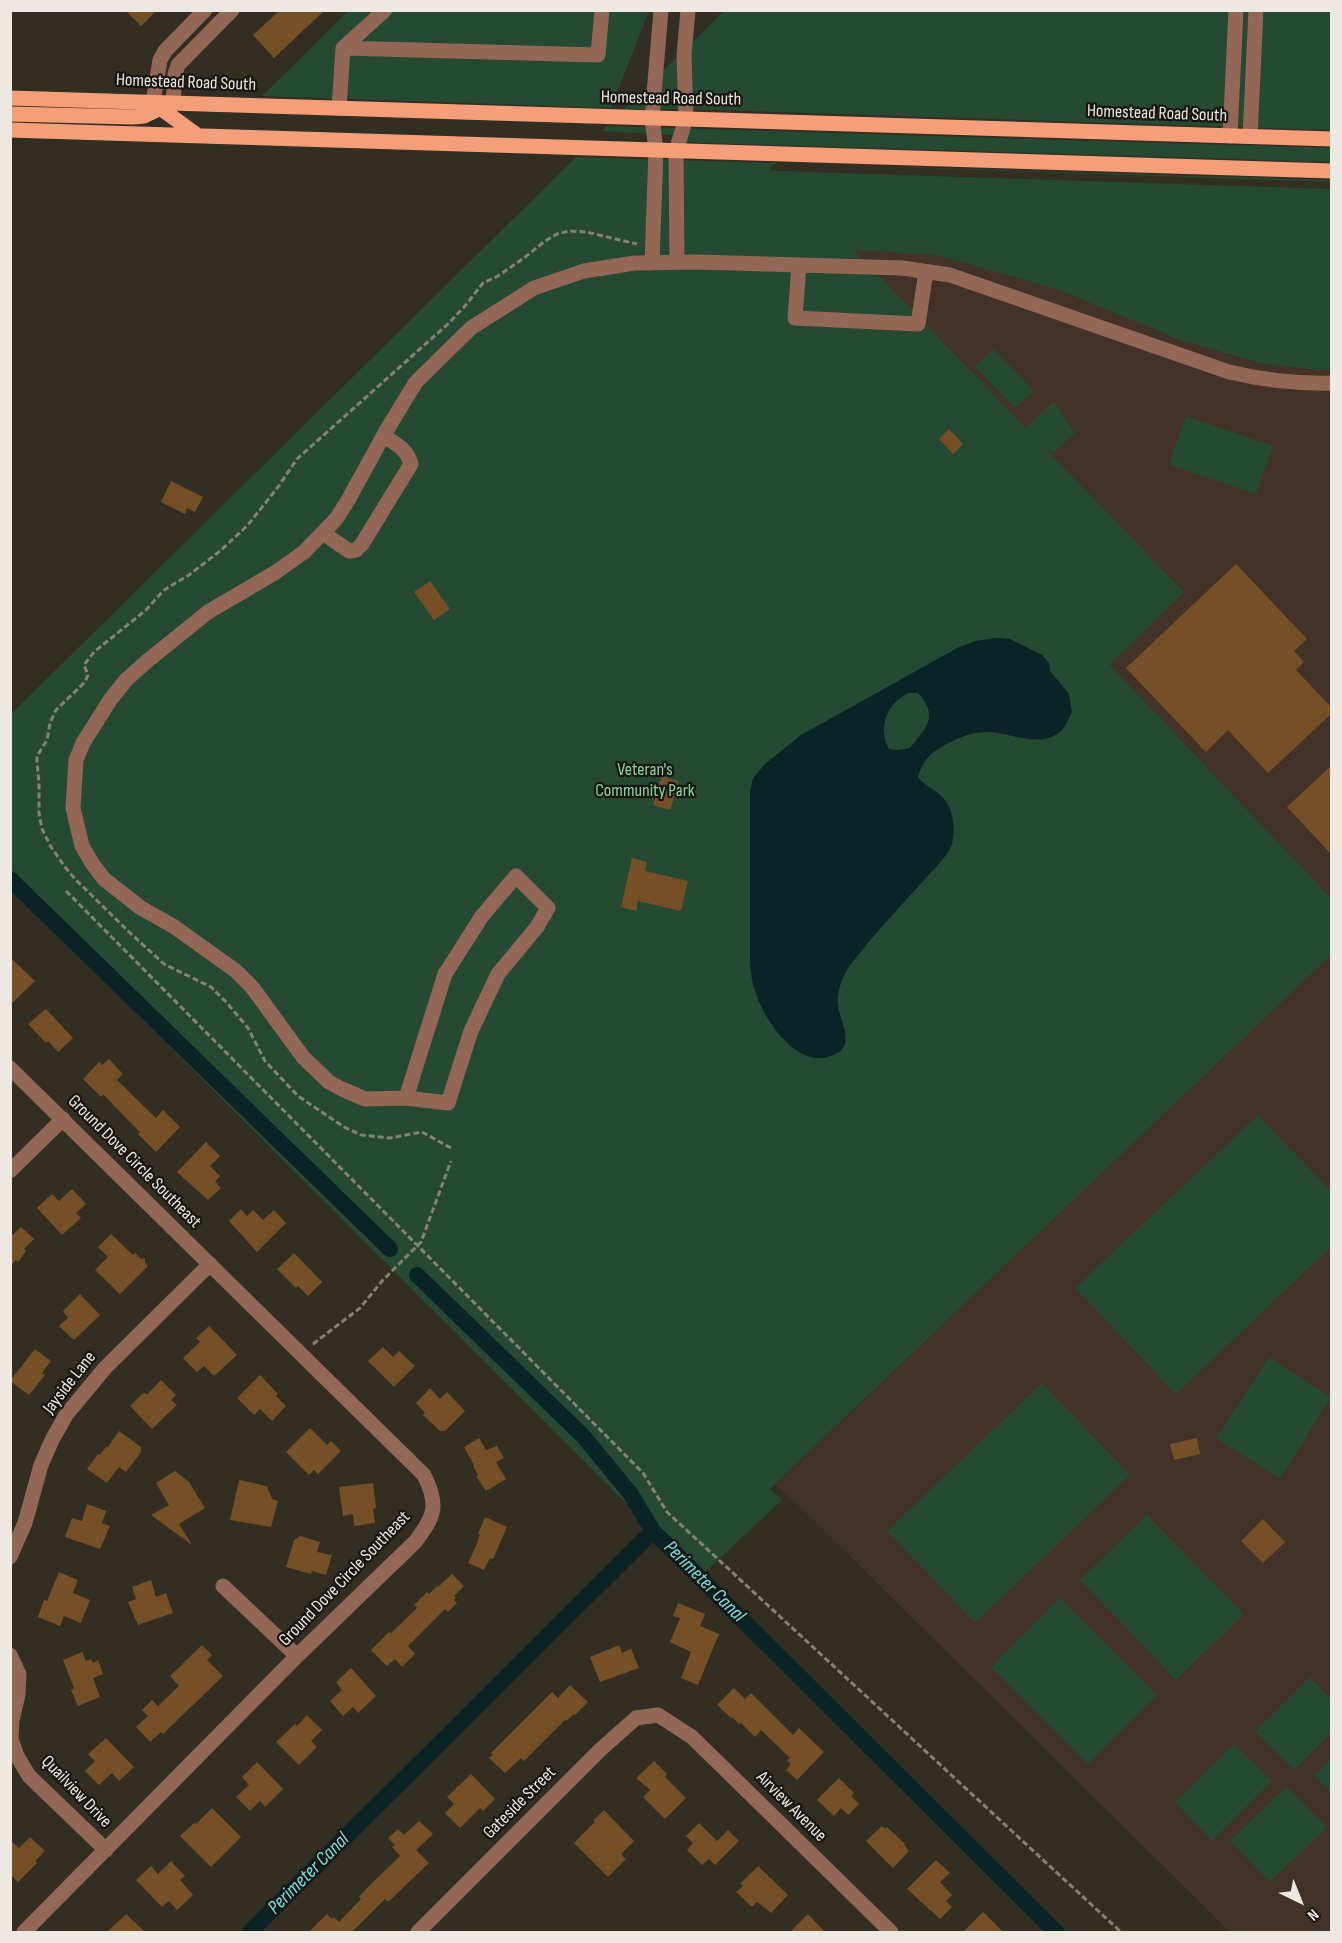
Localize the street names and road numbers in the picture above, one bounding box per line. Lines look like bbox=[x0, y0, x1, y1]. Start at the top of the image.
street label: Homestead Road South bbox=[115, 70, 257, 96]
street label: Homestead Road South bbox=[601, 87, 741, 111]
street label: Homestead Road South bbox=[1086, 101, 1228, 127]
street label: Ground Dove Circle Southeast bbox=[63, 1091, 205, 1233]
street label: Jayside Lane bbox=[39, 1347, 101, 1419]
street label: Ground Dove Circle Southeast bbox=[275, 1507, 415, 1651]
street label: Quailview Drive bbox=[36, 1751, 116, 1833]
street label: Gateside Street bbox=[479, 1762, 561, 1844]
street label: Airview Avenue bbox=[751, 1767, 831, 1847]

